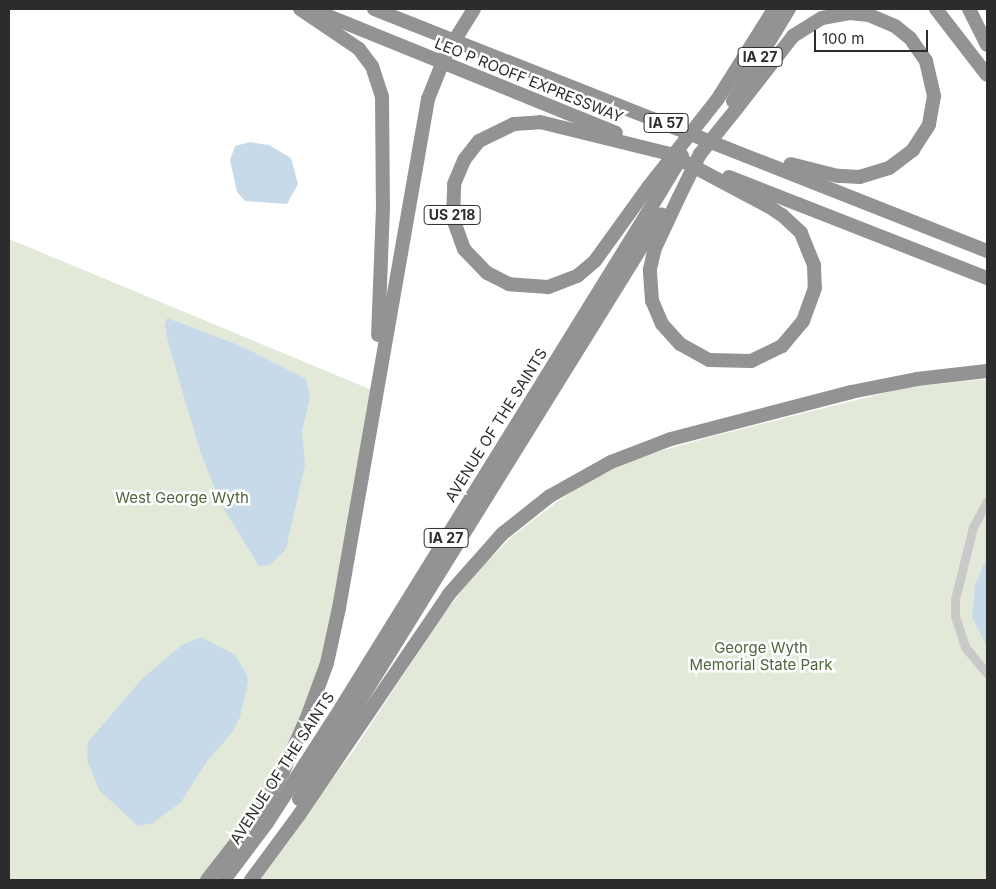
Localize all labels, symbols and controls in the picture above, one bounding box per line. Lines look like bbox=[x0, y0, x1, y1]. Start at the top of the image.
scale bar bbox=[816, 20, 930, 52]
text: 100 m bbox=[822, 29, 864, 48]
street label: LEO P ROOFF EXPRESSWAY bbox=[432, 34, 626, 126]
road number: IA 27 bbox=[738, 46, 782, 68]
road number: IA 57 bbox=[644, 112, 688, 134]
road number: US 218 bbox=[423, 204, 481, 226]
street label: AVENUE OF THE SAINTS bbox=[441, 345, 551, 505]
park label: West George Wyth bbox=[115, 489, 249, 507]
road number: IA 27 bbox=[424, 526, 468, 550]
park label: George Wyth Memorial State Park bbox=[689, 638, 833, 673]
street label: AVENUE OF THE SAINTS bbox=[226, 689, 338, 847]

